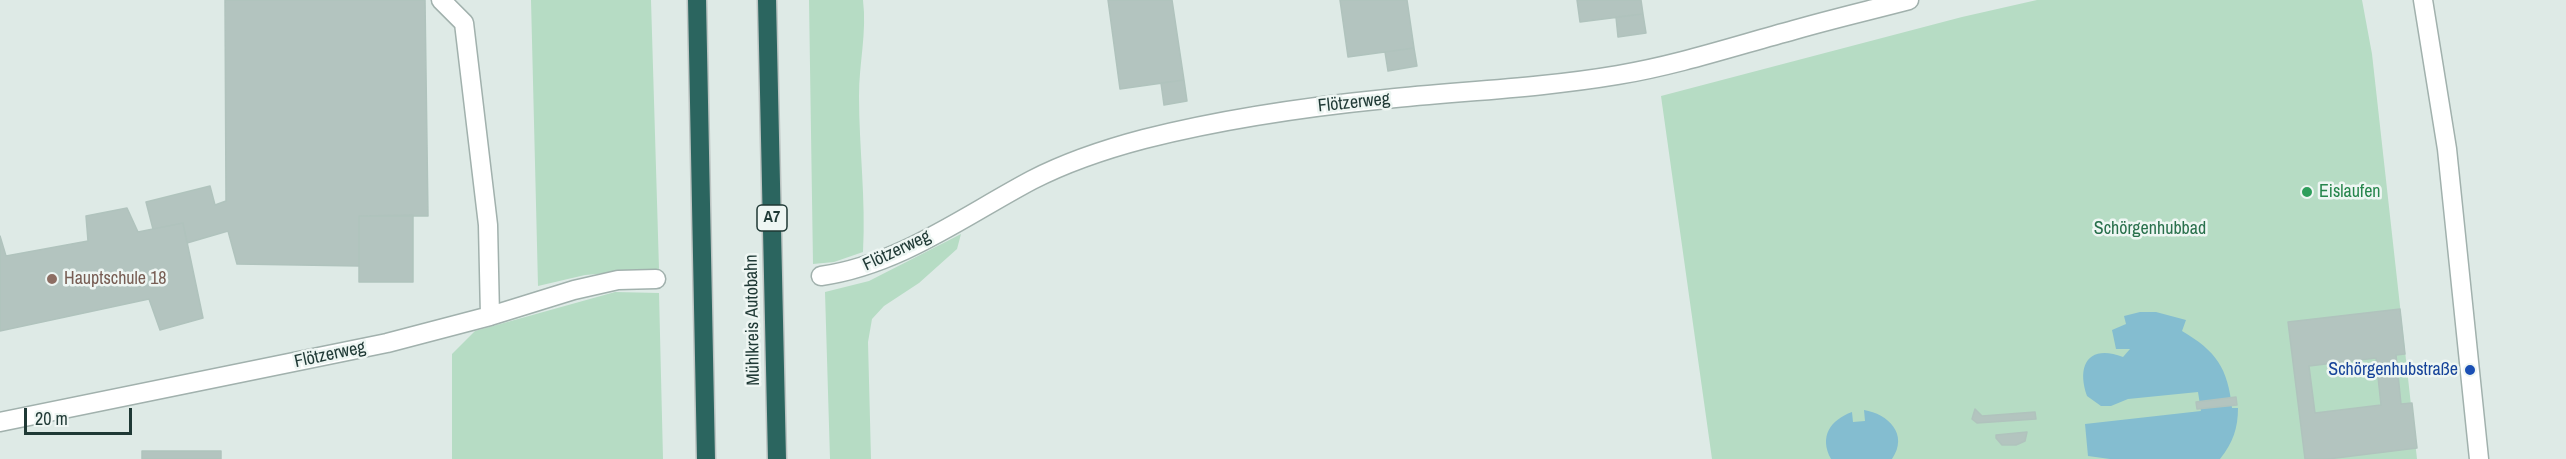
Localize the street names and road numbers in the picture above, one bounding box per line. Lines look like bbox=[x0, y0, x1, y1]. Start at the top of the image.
street label: Flötzerweg bbox=[1317, 88, 1391, 118]
road number: A7 bbox=[757, 205, 787, 231]
street label: Flötzerweg bbox=[860, 226, 934, 276]
street label: Mühlkreis Autobahn bbox=[741, 254, 765, 386]
street label: Flötzerweg bbox=[292, 337, 368, 373]

